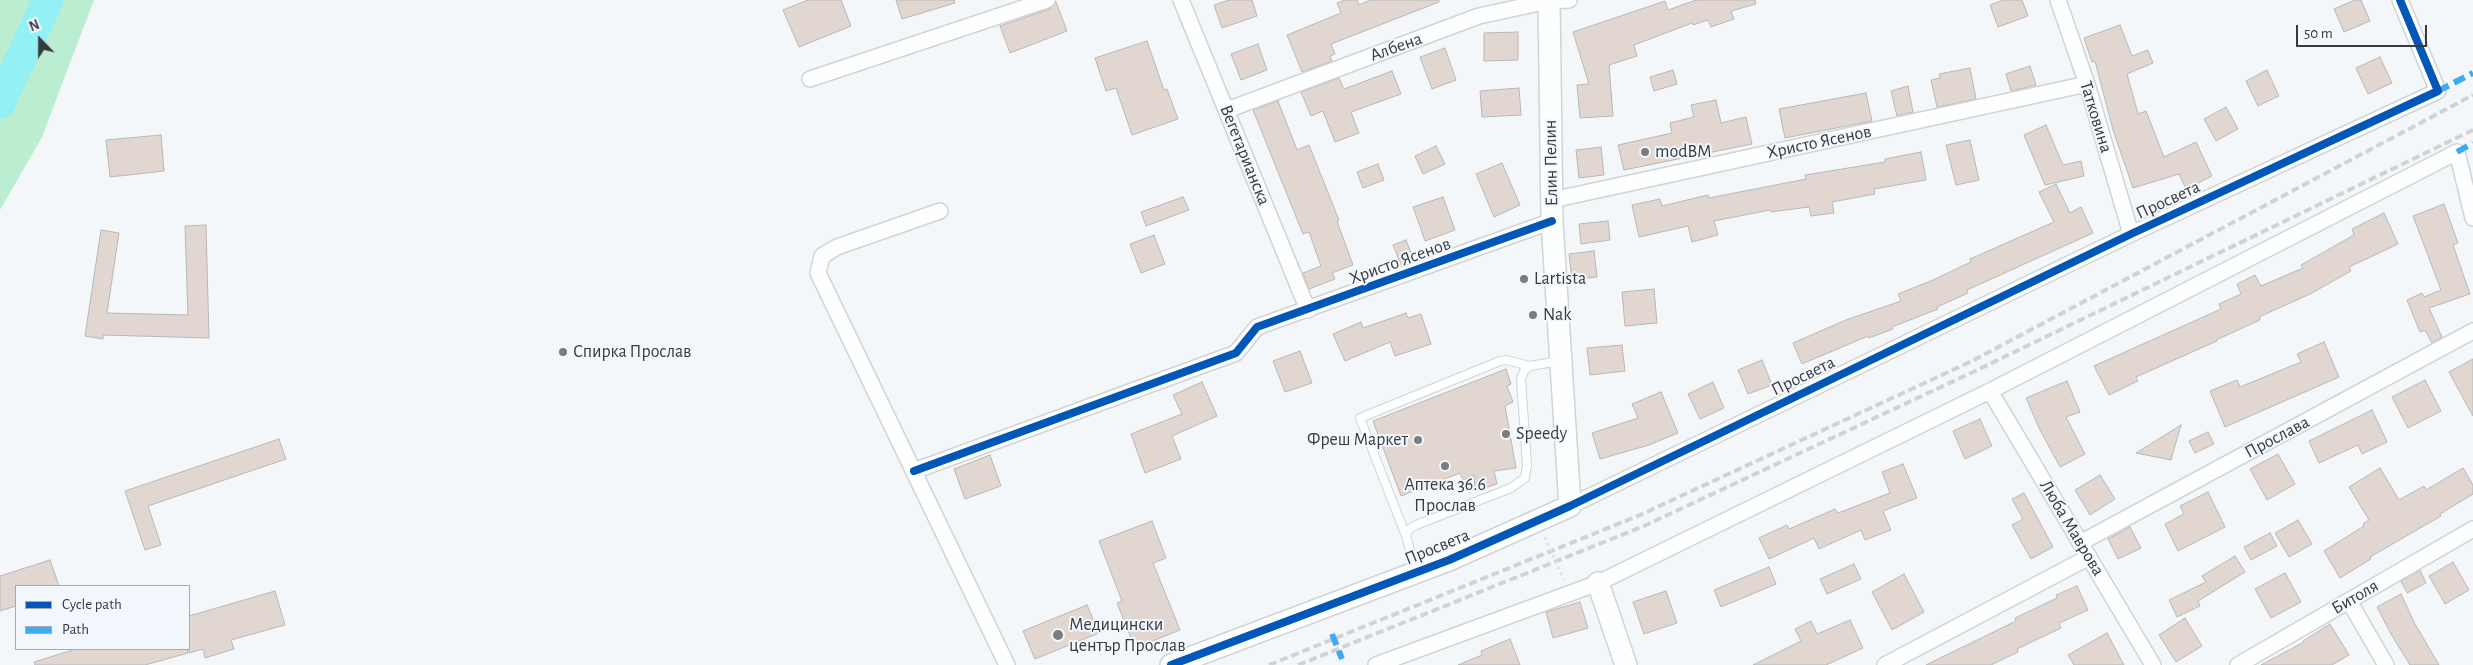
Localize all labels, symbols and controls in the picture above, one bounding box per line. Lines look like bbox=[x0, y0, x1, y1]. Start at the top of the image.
north arrow bbox=[15, 15, 65, 65]
scale bar bbox=[2298, 15, 2429, 47]
text: N bbox=[27, 18, 42, 34]
text: 50 m bbox=[2304, 26, 2333, 41]
street label: Албена bbox=[1367, 28, 1425, 66]
street label: Татковина bbox=[2075, 79, 2117, 155]
street label: Вегетарианска bbox=[1215, 102, 1275, 208]
street label: Елин Пелин bbox=[1539, 119, 1563, 207]
street label: Христо Ясенов bbox=[1765, 120, 1873, 164]
place label: modBM bbox=[1655, 141, 1711, 163]
marker: modBM bbox=[1639, 146, 1651, 158]
street label: Просвета bbox=[2133, 176, 2203, 224]
street label: Христо Ясенов bbox=[1346, 233, 1454, 289]
place label: Lartista bbox=[1534, 268, 1586, 290]
marker: Lartista bbox=[1518, 273, 1530, 285]
place label: Nak bbox=[1543, 304, 1571, 326]
marker: Nak bbox=[1527, 309, 1539, 321]
place label: Спирка Прослав bbox=[573, 341, 691, 363]
marker: Спирка Прослав bbox=[557, 346, 569, 358]
street label: Просвета bbox=[1768, 351, 1838, 401]
street label: Прослава bbox=[2241, 411, 2313, 463]
place label: Speedy bbox=[1516, 423, 1567, 445]
marker: Speedy bbox=[1500, 428, 1512, 440]
place label: Фреш Маркет bbox=[1307, 429, 1408, 451]
marker: Фреш Маркет bbox=[1412, 434, 1424, 446]
marker: Аптека 36.6 Прослав bbox=[1439, 460, 1451, 472]
place label: Аптека 36.6 Прослав bbox=[1404, 474, 1486, 516]
street label: Люба Маврова bbox=[2035, 476, 2109, 580]
street label: Просвета bbox=[1401, 524, 1473, 570]
street label: Битоля bbox=[2328, 575, 2382, 619]
legend bbox=[15, 585, 190, 650]
text: Cycle path bbox=[62, 597, 122, 612]
place label: Медицински център Прослав bbox=[1069, 614, 1186, 656]
text: Path bbox=[62, 622, 89, 637]
marker: Медицински център Прослав bbox=[1051, 628, 1065, 642]

